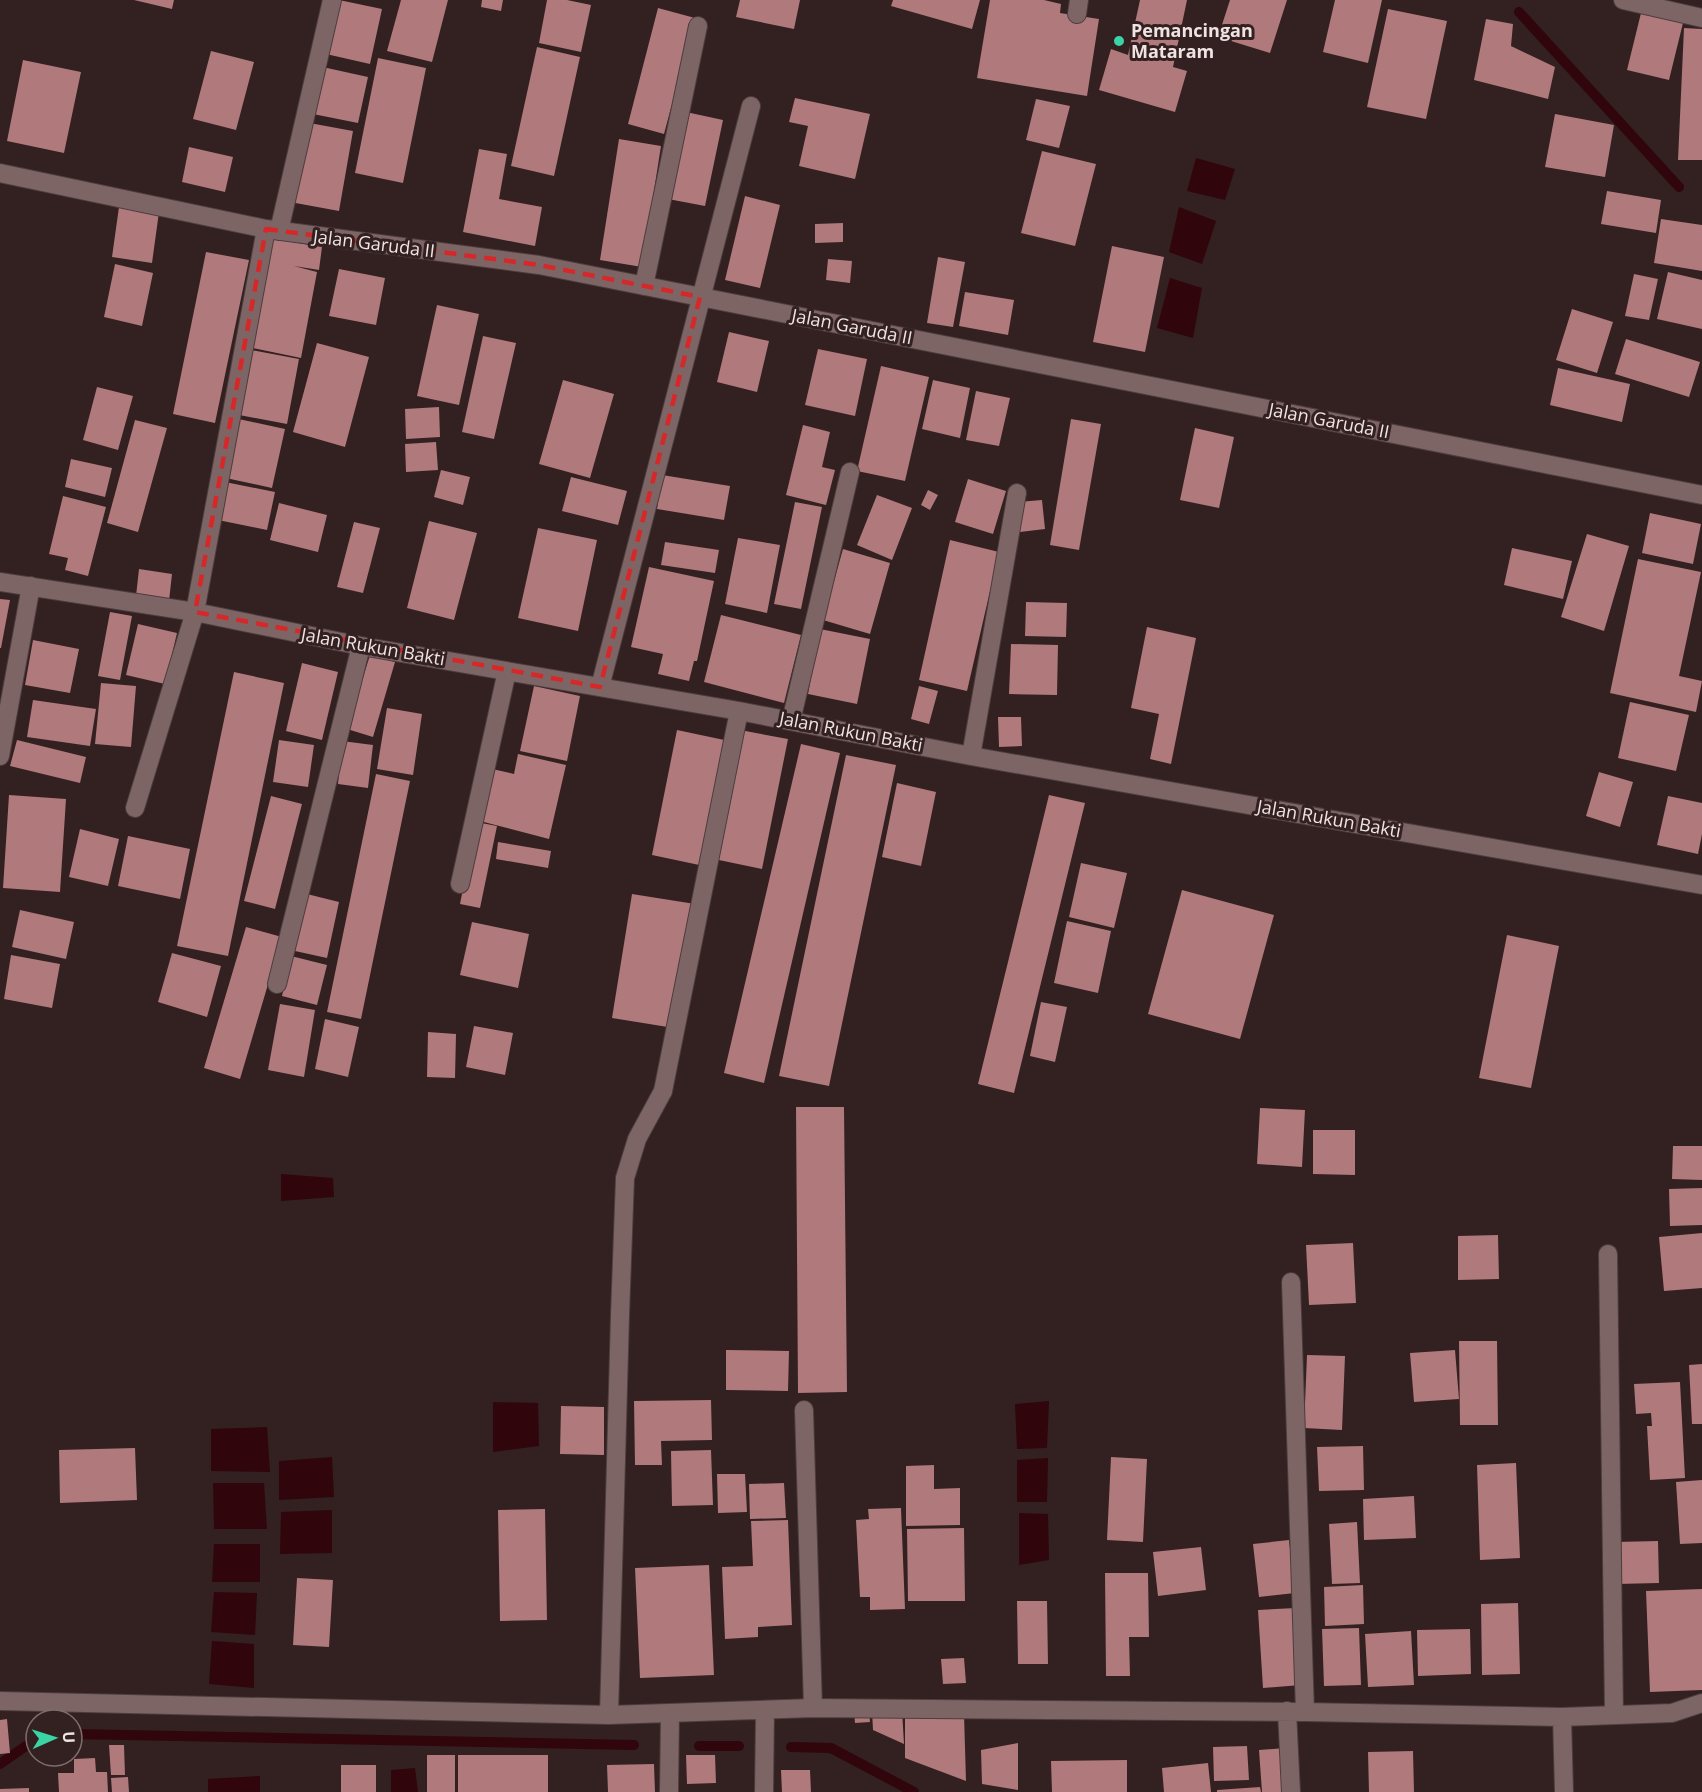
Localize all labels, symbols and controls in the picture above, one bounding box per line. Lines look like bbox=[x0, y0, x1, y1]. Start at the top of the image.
place label: Pemancingan Mataram bbox=[1131, 18, 1253, 63]
marker: Pemancingan Mataram bbox=[1112, 34, 1126, 48]
street label: Jalan Garuda II bbox=[310, 223, 436, 262]
street label: Jalan Garuda II bbox=[788, 302, 915, 349]
street label: Jalan Garuda II bbox=[1265, 396, 1392, 443]
street label: Jalan Rukun Bakti bbox=[297, 621, 447, 670]
street label: Jalan Rukun Bakti bbox=[776, 705, 925, 757]
street label: Jalan Rukun Bakti bbox=[1253, 793, 1403, 842]
north arrow bbox=[24, 1708, 84, 1768]
text: U bbox=[58, 1731, 80, 1744]

